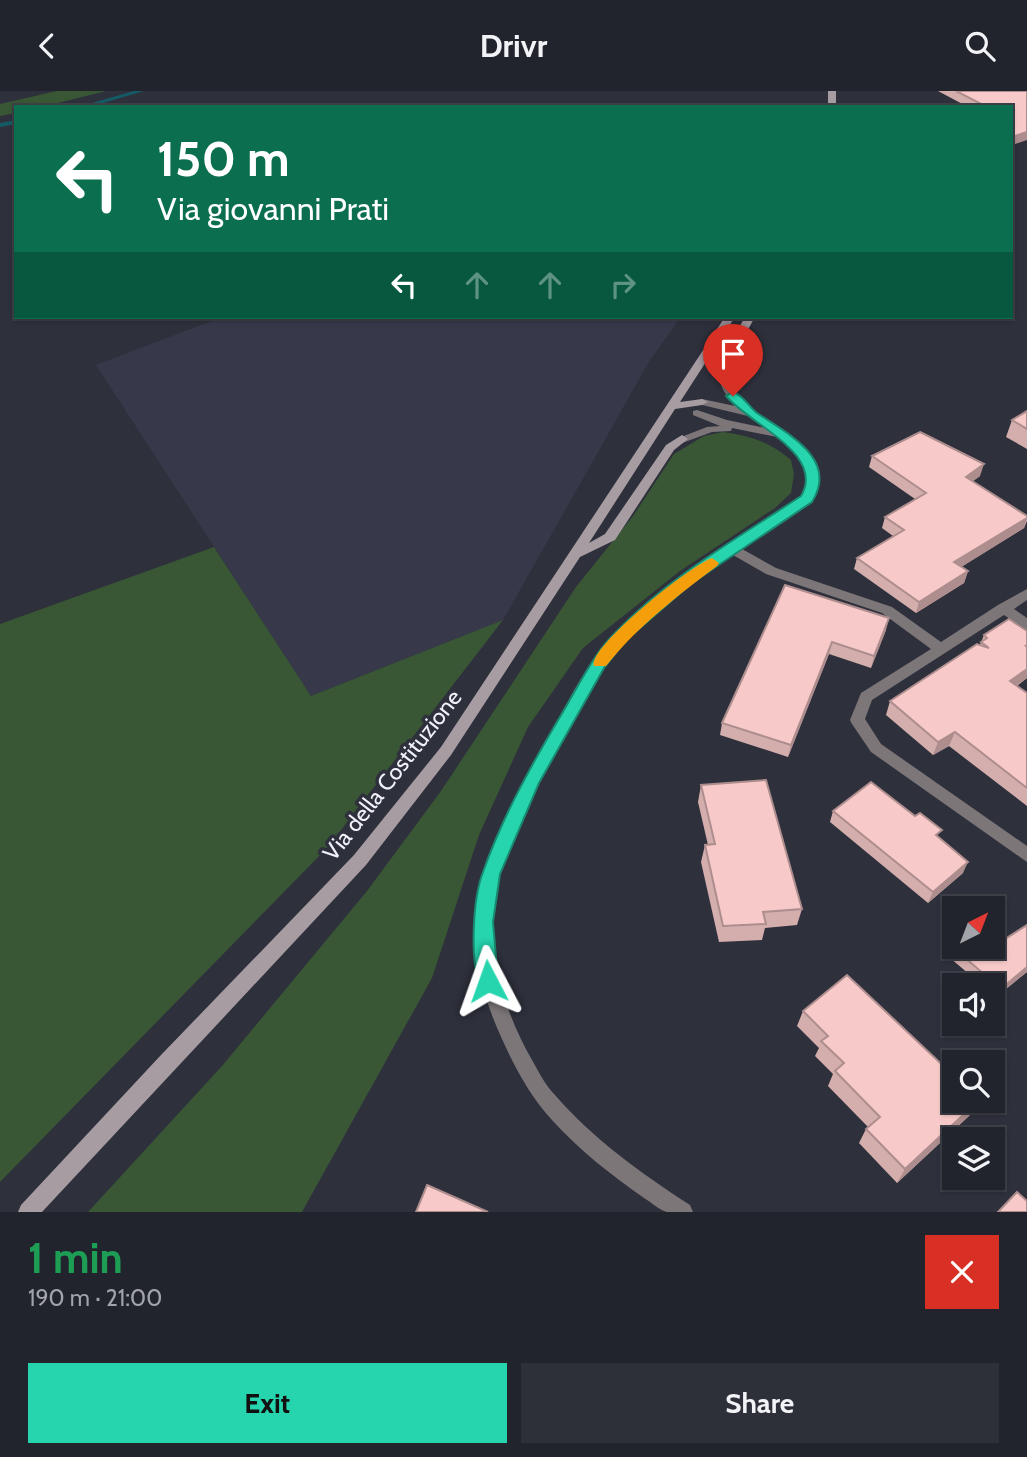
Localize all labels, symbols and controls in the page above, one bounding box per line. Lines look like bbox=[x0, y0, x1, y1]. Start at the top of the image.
text: Drivr bbox=[480, 26, 547, 65]
icon: back bbox=[28, 27, 66, 65]
icon: search bbox=[961, 27, 999, 65]
text: 150 m bbox=[157, 129, 290, 188]
icon: left bbox=[42, 133, 133, 224]
text: Via giovanni Prati bbox=[157, 189, 389, 228]
icon: left bbox=[385, 266, 423, 304]
icon: ahead bbox=[458, 266, 496, 304]
icon: ahead bbox=[531, 266, 569, 304]
icon: right bbox=[604, 266, 642, 304]
pin bbox=[703, 324, 763, 396]
icon: arrive bbox=[714, 335, 752, 373]
street label: Via della Costituzione bbox=[317, 684, 468, 866]
north arrow bbox=[942, 896, 1004, 959]
map controls bbox=[942, 896, 1005, 1190]
position arrow bbox=[451, 944, 525, 1018]
button: sound bbox=[942, 973, 1005, 1036]
button: search bbox=[942, 1050, 1005, 1113]
button: layers bbox=[942, 1127, 1005, 1190]
text: 1 min bbox=[28, 1232, 123, 1284]
button: close bbox=[925, 1235, 999, 1309]
text: 190 m · 21:00 bbox=[28, 1284, 162, 1312]
button: Exit bbox=[28, 1363, 507, 1443]
button: Share bbox=[521, 1363, 999, 1443]

